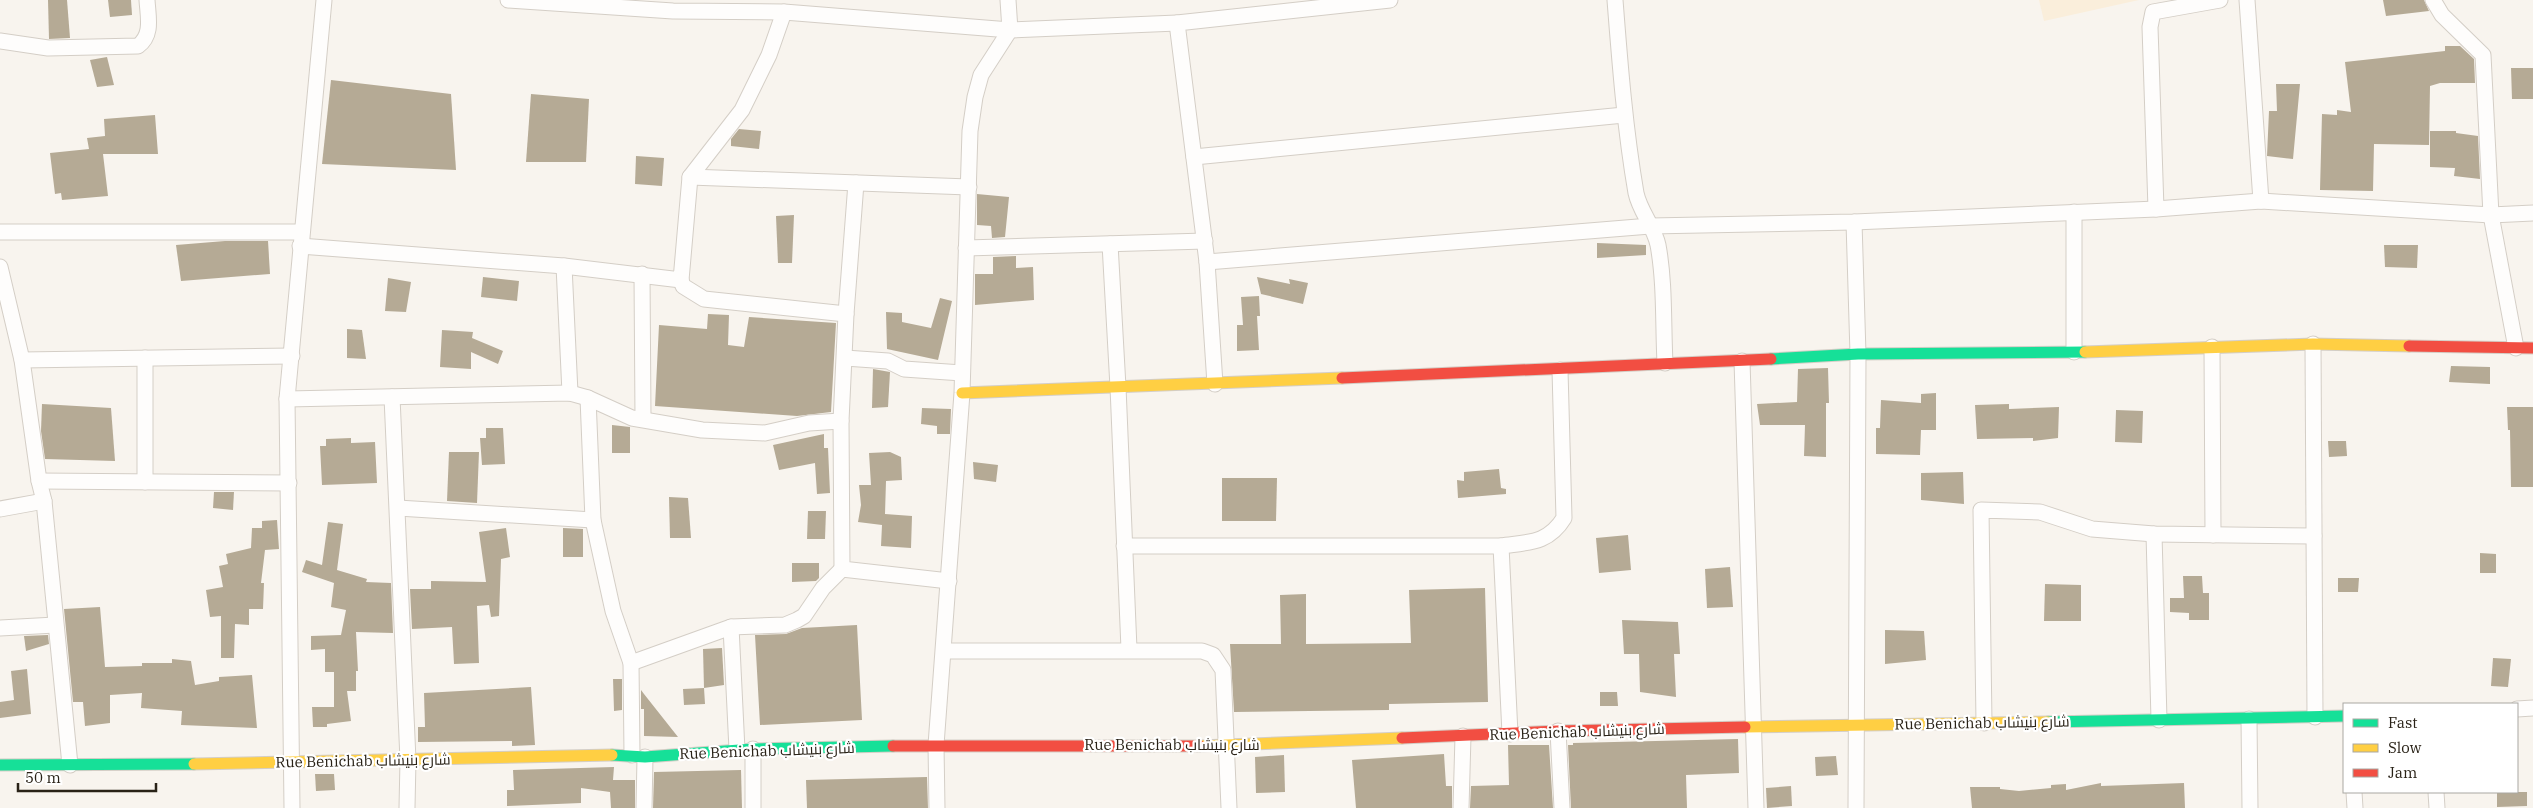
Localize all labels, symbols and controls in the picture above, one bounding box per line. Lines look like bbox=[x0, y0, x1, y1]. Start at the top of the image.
legend bbox=[2343, 703, 2518, 793]
street label: Rue Benichab شارع بنيشاب bbox=[1894, 711, 2070, 736]
text: Fast bbox=[2388, 713, 2418, 732]
street label: Rue Benichab شارع بنيشاب bbox=[1489, 719, 1665, 746]
street label: Rue Benichab شارع بنيشاب bbox=[1084, 735, 1260, 756]
street label: Rue Benichab شارع بنيشاب bbox=[679, 738, 855, 765]
text: Slow bbox=[2388, 738, 2422, 757]
street label: Rue Benichab شارع بنيشاب bbox=[275, 749, 451, 774]
scale bar bbox=[18, 760, 155, 792]
text: Jam bbox=[2388, 763, 2417, 782]
text: 50 m bbox=[25, 768, 61, 787]

